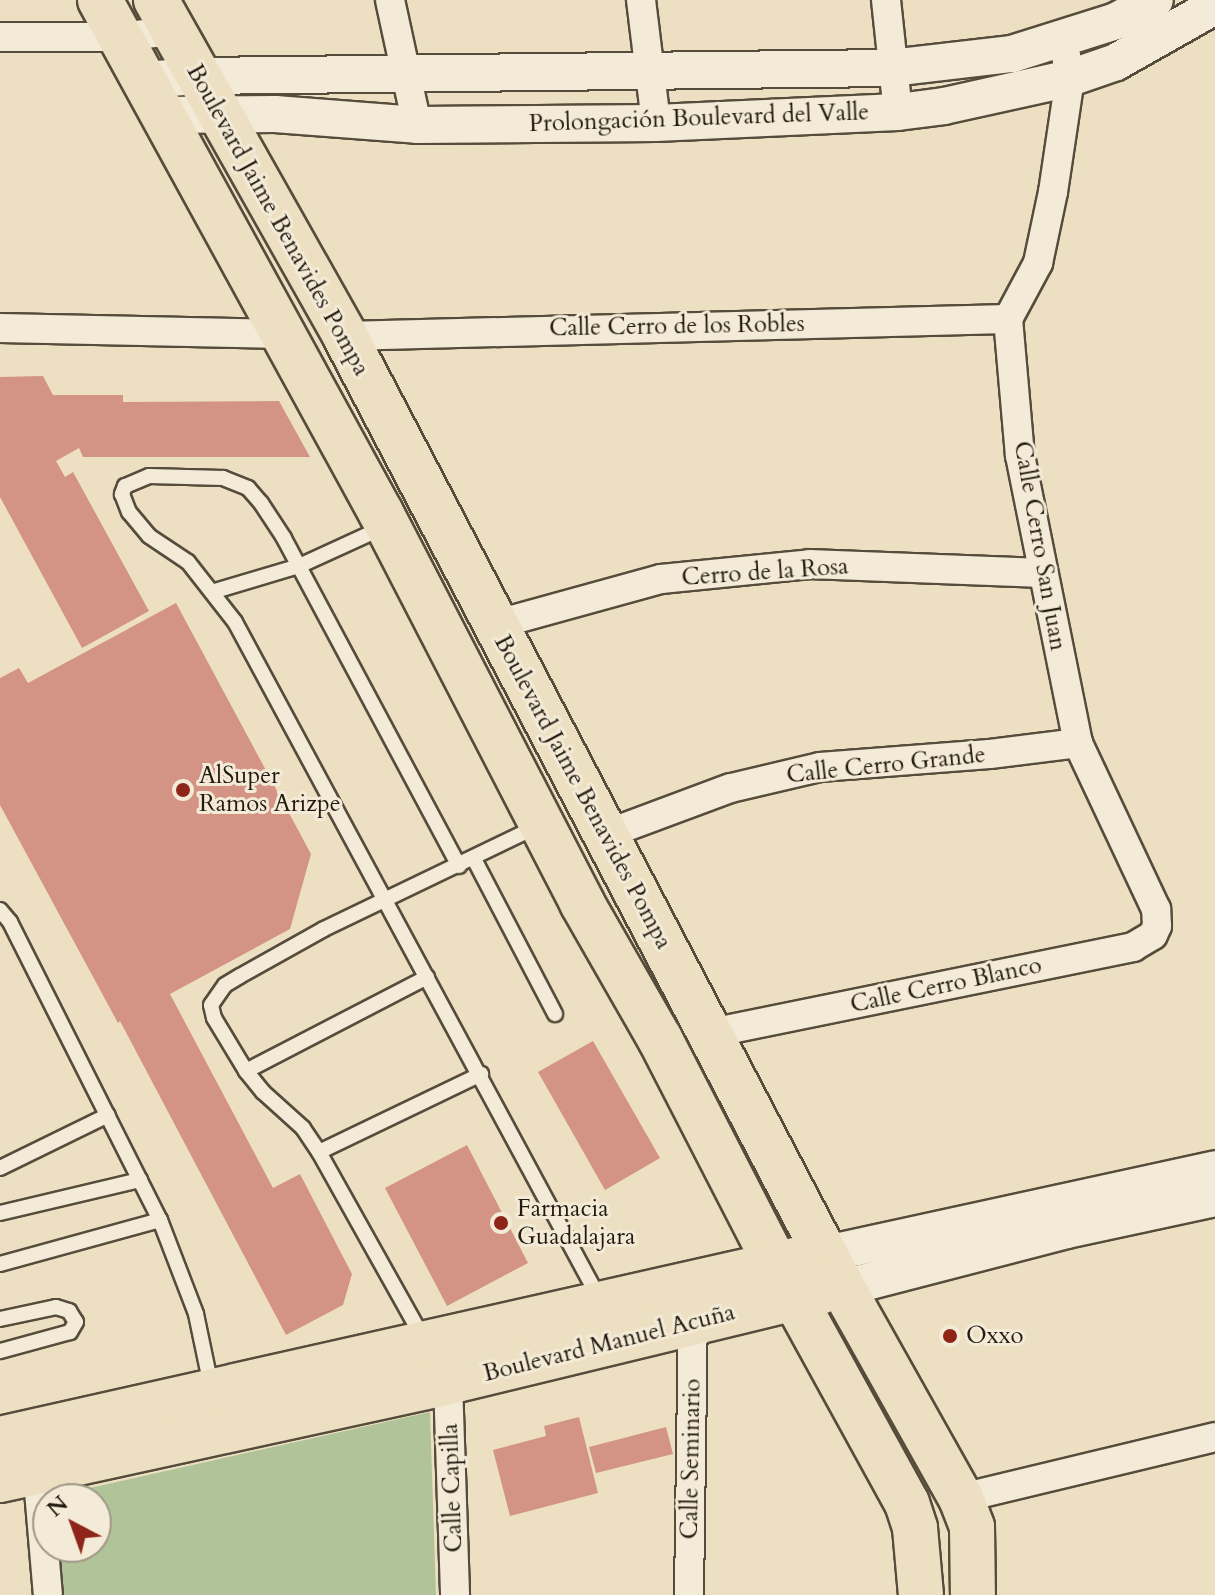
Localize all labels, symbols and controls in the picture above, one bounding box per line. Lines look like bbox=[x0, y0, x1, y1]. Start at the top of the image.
street label: Boulevard Jaime Benavides Pompa bbox=[180, 59, 376, 381]
street label: Prolongación Boulevard del Valle bbox=[528, 98, 870, 138]
street label: Calle Cerro de los Robles bbox=[549, 309, 805, 343]
street label: Calle Cerro San Juan bbox=[1007, 439, 1073, 653]
street label: Cerro de la Rosa bbox=[681, 552, 849, 592]
street label: Boulevard Jaime Benavides Pompa bbox=[488, 630, 678, 954]
street label: Calle Cerro Grande bbox=[785, 740, 987, 790]
place label: AlSuper Ramos Arizpe bbox=[199, 762, 341, 818]
marker: AlSuper Ramos Arizpe bbox=[174, 781, 192, 799]
street label: Calle Cerro Blanco bbox=[848, 951, 1044, 1019]
place label: Farmacia Guadalajara bbox=[517, 1195, 635, 1251]
marker: Farmacia Guadalajara bbox=[492, 1214, 510, 1232]
street label: Boulevard Manuel Acuña bbox=[480, 1298, 738, 1388]
place label: Oxxo bbox=[966, 1322, 1024, 1350]
marker: Oxxo bbox=[941, 1327, 959, 1345]
street label: Calle Seminario bbox=[675, 1378, 707, 1540]
street label: Calle Capilla bbox=[435, 1423, 469, 1553]
north arrow bbox=[32, 1483, 112, 1563]
text: N bbox=[41, 1489, 75, 1524]

